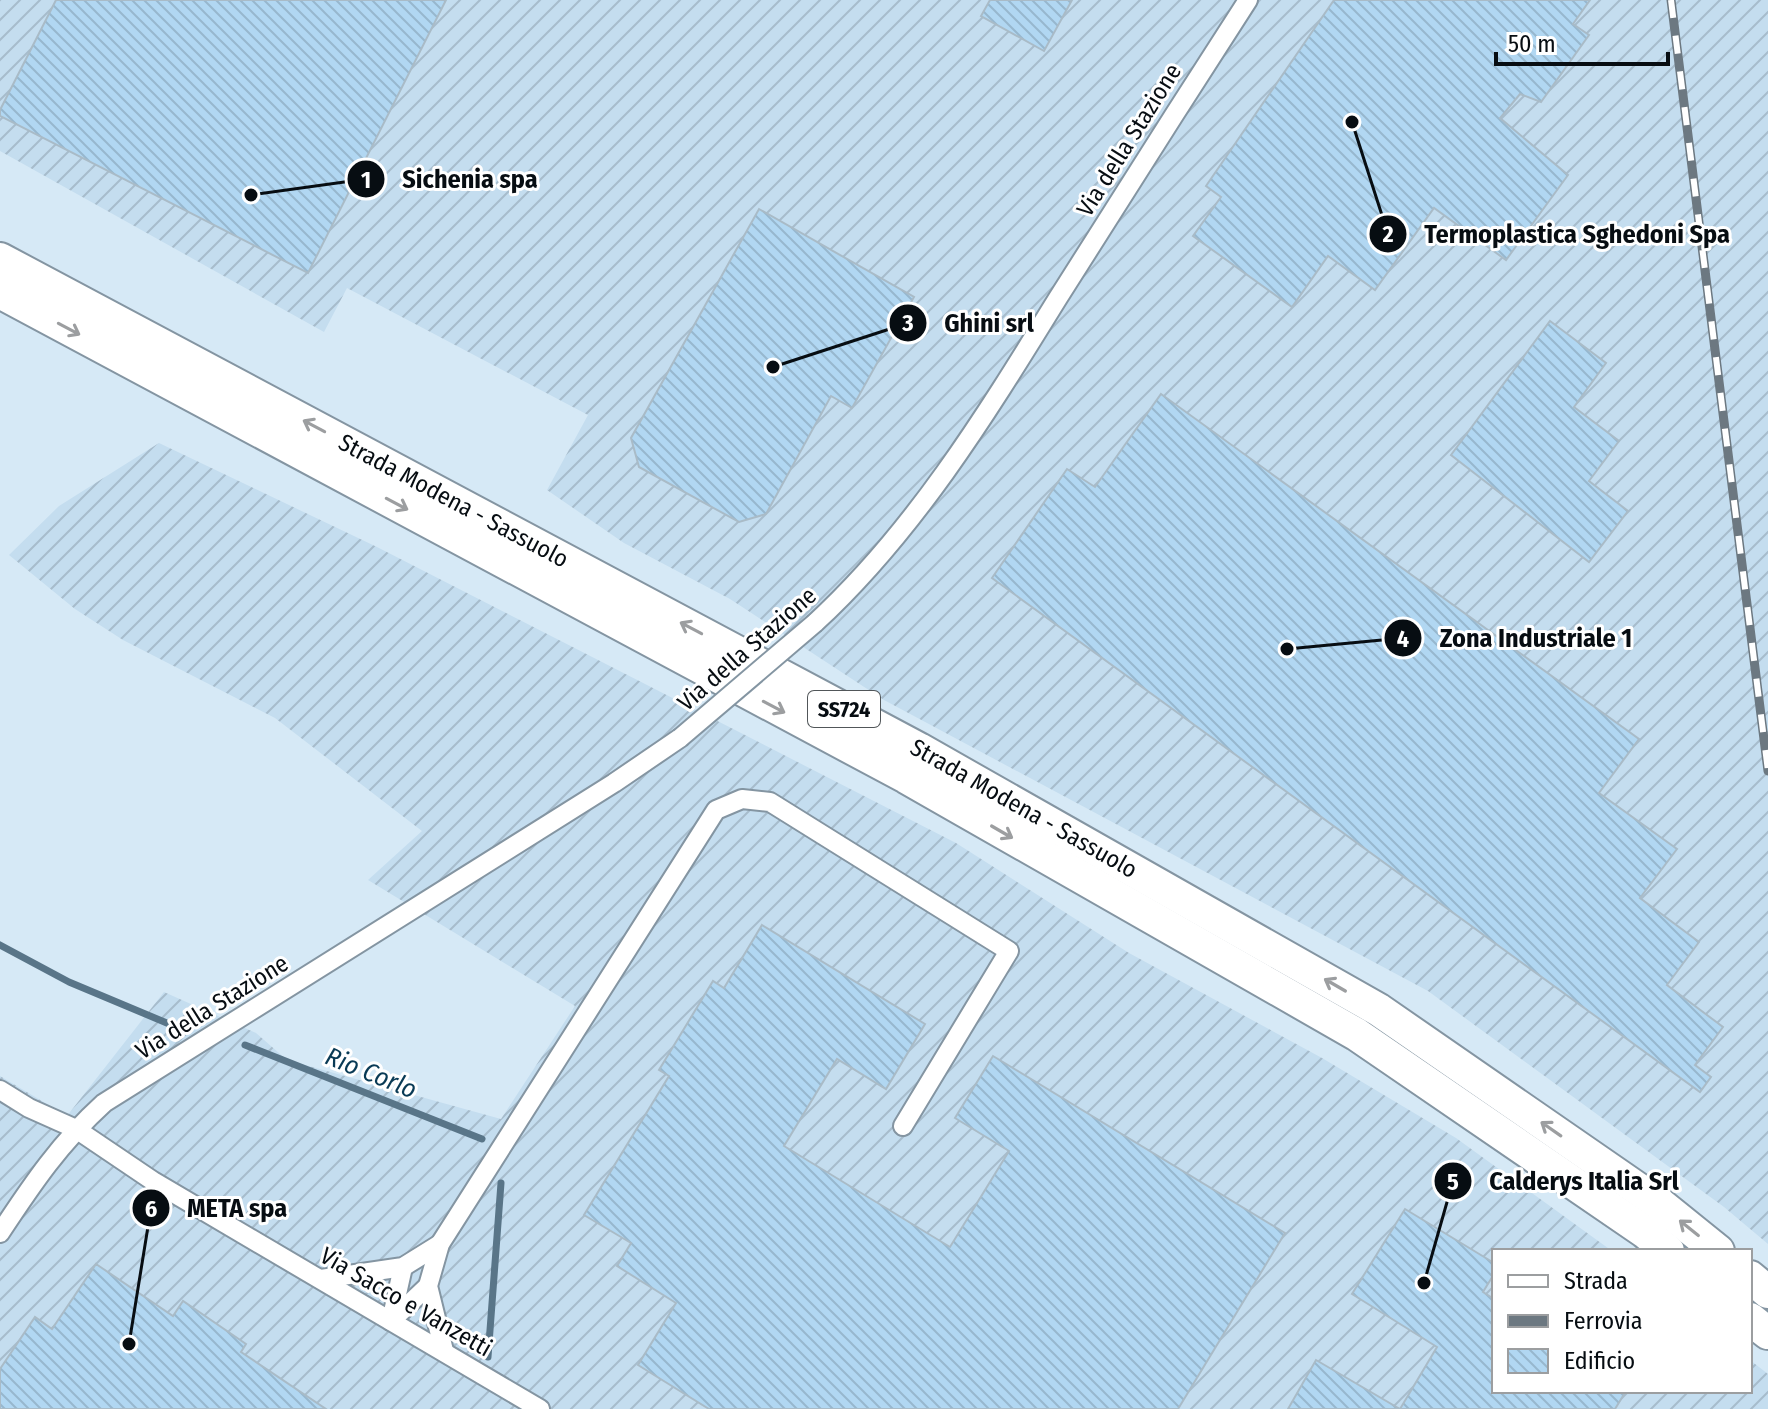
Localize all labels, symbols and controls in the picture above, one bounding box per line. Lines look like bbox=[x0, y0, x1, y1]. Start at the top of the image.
scale bar bbox=[1496, 16, 1668, 66]
text: 50 m bbox=[1508, 30, 1556, 58]
street label: Via della Stazione bbox=[1071, 59, 1187, 221]
callout: Sichenia spa bbox=[346, 154, 554, 204]
text: Sichenia spa bbox=[402, 164, 538, 195]
text: 1 bbox=[361, 166, 371, 194]
callout: Termoplastica Sghedoni Spa bbox=[1368, 209, 1746, 259]
text: Termoplastica Sghedoni Spa bbox=[1424, 219, 1730, 250]
text: 2 bbox=[1381, 220, 1394, 248]
callout: Ghini srl bbox=[888, 298, 1050, 348]
text: Ghini srl bbox=[944, 308, 1035, 339]
text: 3 bbox=[901, 309, 914, 337]
one-way arrow bbox=[56, 321, 80, 337]
one-way arrow bbox=[302, 418, 326, 434]
street label: Strada Modena - Sassuolo bbox=[334, 428, 573, 573]
one-way arrow bbox=[384, 497, 408, 513]
street label: Via della Stazione bbox=[672, 581, 822, 717]
callout: Zona Industriale 1 bbox=[1383, 613, 1648, 663]
one-way arrow bbox=[680, 619, 704, 635]
text: Zona Industriale 1 bbox=[1440, 623, 1632, 654]
text: 4 bbox=[1397, 625, 1409, 653]
road number: SS724 bbox=[808, 691, 880, 727]
one-way arrow bbox=[761, 699, 785, 715]
street label: Strada Modena - Sassuolo bbox=[906, 733, 1142, 884]
one-way arrow bbox=[989, 825, 1013, 840]
street label: Via della Stazione bbox=[131, 949, 293, 1065]
one-way arrow bbox=[1323, 977, 1347, 992]
water label: Rio Corlo bbox=[321, 1041, 421, 1105]
one-way arrow bbox=[1540, 1121, 1562, 1137]
callout: Calderys Italia Srl bbox=[1433, 1156, 1695, 1206]
text: Calderys Italia Srl bbox=[1489, 1166, 1680, 1197]
text: 5 bbox=[1447, 1168, 1459, 1196]
callout: META spa bbox=[131, 1183, 303, 1233]
text: META spa bbox=[187, 1193, 287, 1224]
text: 6 bbox=[145, 1195, 157, 1223]
one-way arrow bbox=[1680, 1219, 1700, 1237]
street label: Via Sacco e Vanzetti bbox=[315, 1242, 497, 1362]
legend bbox=[1492, 1249, 1752, 1393]
text: Strada bbox=[1564, 1267, 1628, 1295]
text: Ferrovia bbox=[1564, 1307, 1643, 1335]
text: Edificio bbox=[1564, 1347, 1635, 1375]

